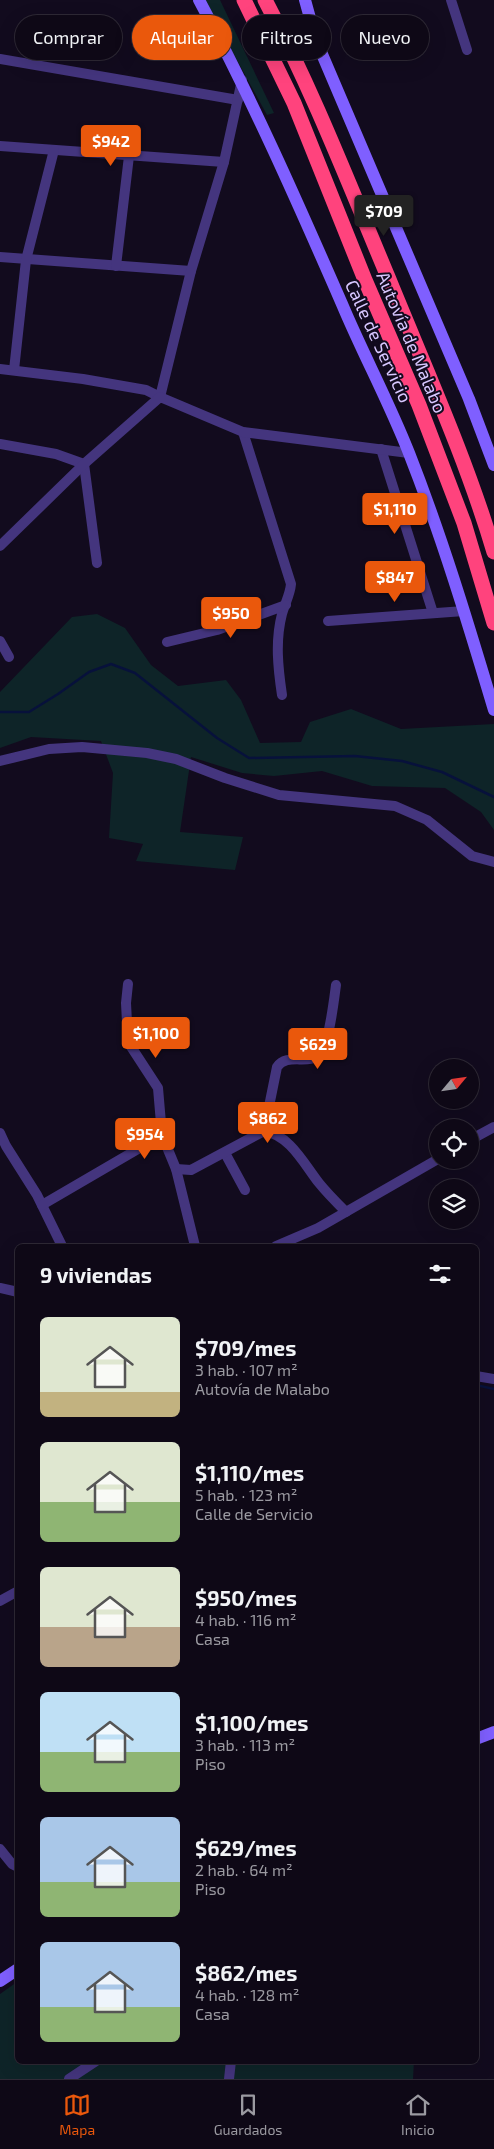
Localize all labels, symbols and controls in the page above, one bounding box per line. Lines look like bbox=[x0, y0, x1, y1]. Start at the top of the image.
chip: Comprar bbox=[15, 15, 122, 60]
chip: Alquilar bbox=[132, 15, 232, 60]
chip: Filtros bbox=[242, 15, 331, 60]
chip: Nuevo bbox=[341, 15, 429, 60]
pin: $942 bbox=[81, 124, 141, 167]
text: $942 bbox=[92, 131, 130, 150]
pin: $709 bbox=[354, 194, 414, 237]
text: $709 bbox=[365, 201, 403, 220]
street label: Autovía de Malabo bbox=[372, 268, 452, 416]
street label: Calle de Servicio bbox=[341, 276, 417, 406]
pin: $1,110 bbox=[354, 492, 436, 535]
text: $1,110 bbox=[373, 499, 417, 518]
pin: $847 bbox=[365, 560, 425, 603]
text: $847 bbox=[376, 567, 414, 586]
pin: $950 bbox=[201, 596, 261, 639]
text: $950 bbox=[212, 603, 250, 622]
pin: $1,100 bbox=[115, 1016, 197, 1059]
text: $1,100 bbox=[133, 1023, 179, 1042]
pin: $629 bbox=[288, 1028, 348, 1070]
text: $629 bbox=[299, 1034, 337, 1053]
north arrow bbox=[429, 1059, 479, 1109]
map controls bbox=[429, 1059, 479, 1229]
pin: $862 bbox=[238, 1102, 298, 1144]
text: $862 bbox=[249, 1108, 287, 1127]
pin: $954 bbox=[115, 1118, 175, 1160]
button: locate bbox=[429, 1119, 479, 1169]
text: $954 bbox=[126, 1124, 164, 1143]
button: layers bbox=[429, 1179, 479, 1229]
icon: filters bbox=[426, 1260, 454, 1288]
text: 9 viviendas bbox=[40, 1262, 152, 1287]
text: $709/mes bbox=[195, 1335, 296, 1360]
icon: home bbox=[80, 1337, 140, 1397]
text: 3 hab. · 107 m² bbox=[195, 1360, 298, 1379]
text: Autovía de Malabo bbox=[195, 1379, 330, 1398]
text: $1,110/mes bbox=[195, 1460, 304, 1485]
icon: home bbox=[80, 1462, 140, 1522]
text: 5 hab. · 123 m² bbox=[195, 1485, 297, 1504]
text: Calle de Servicio bbox=[195, 1504, 313, 1523]
text: $950/mes bbox=[195, 1585, 297, 1610]
icon: home bbox=[80, 1587, 140, 1647]
text: 4 hab. · 116 m² bbox=[195, 1610, 296, 1629]
text: Casa bbox=[195, 1629, 230, 1648]
text: $1,100/mes bbox=[195, 1710, 308, 1735]
icon: home bbox=[80, 1712, 140, 1772]
text: 3 hab. · 113 m² bbox=[195, 1735, 295, 1754]
text: Piso bbox=[195, 1754, 226, 1773]
text: $629/mes bbox=[195, 1835, 297, 1860]
icon: home bbox=[80, 1837, 140, 1897]
text: 2 hab. · 64 m² bbox=[195, 1860, 293, 1879]
text: Piso bbox=[195, 1879, 226, 1898]
text: $862/mes bbox=[195, 1960, 297, 1985]
icon: home bbox=[80, 1962, 140, 2022]
text: 4 hab. · 128 m² bbox=[195, 1985, 299, 2004]
text: Casa bbox=[195, 2004, 230, 2023]
tab: Mapa bbox=[59, 2091, 95, 2138]
tab: Guardados bbox=[214, 2091, 282, 2138]
tab: Inicio bbox=[401, 2091, 435, 2138]

